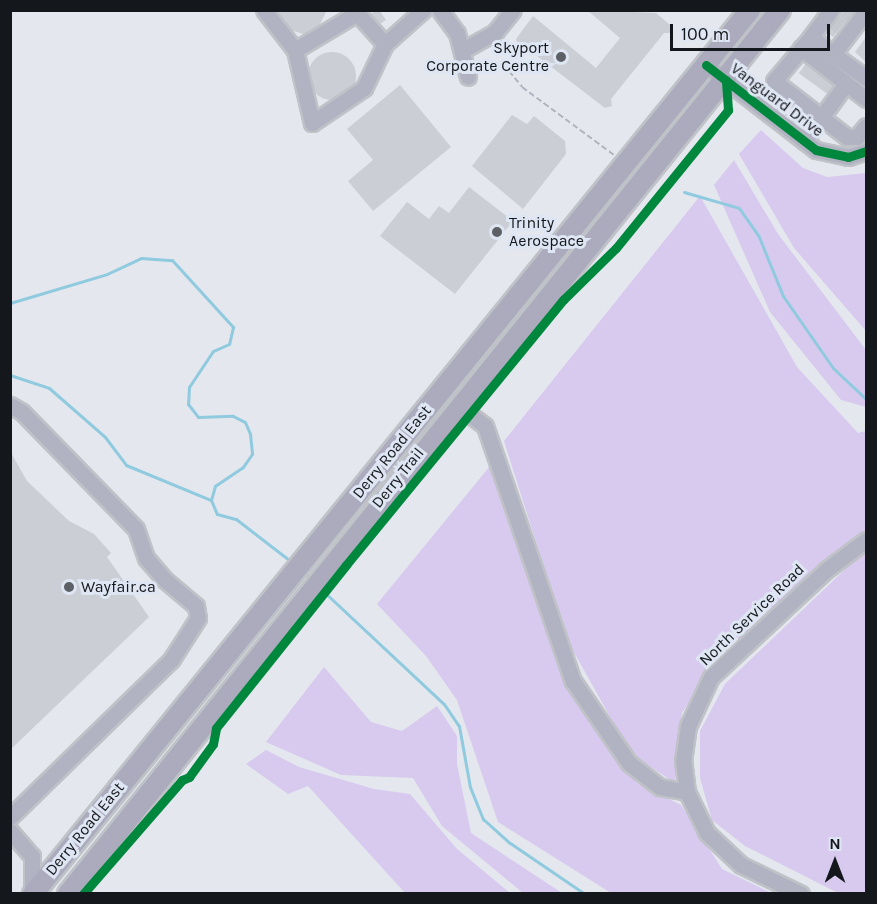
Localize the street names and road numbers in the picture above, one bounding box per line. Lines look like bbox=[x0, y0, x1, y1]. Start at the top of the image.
street label: Vanguard Drive bbox=[727, 59, 827, 141]
street label: Derry Road East bbox=[349, 401, 435, 503]
street label: Derry Trail bbox=[368, 444, 428, 512]
street label: North Service Road bbox=[696, 560, 808, 670]
street label: Derry Road East bbox=[42, 778, 128, 880]

